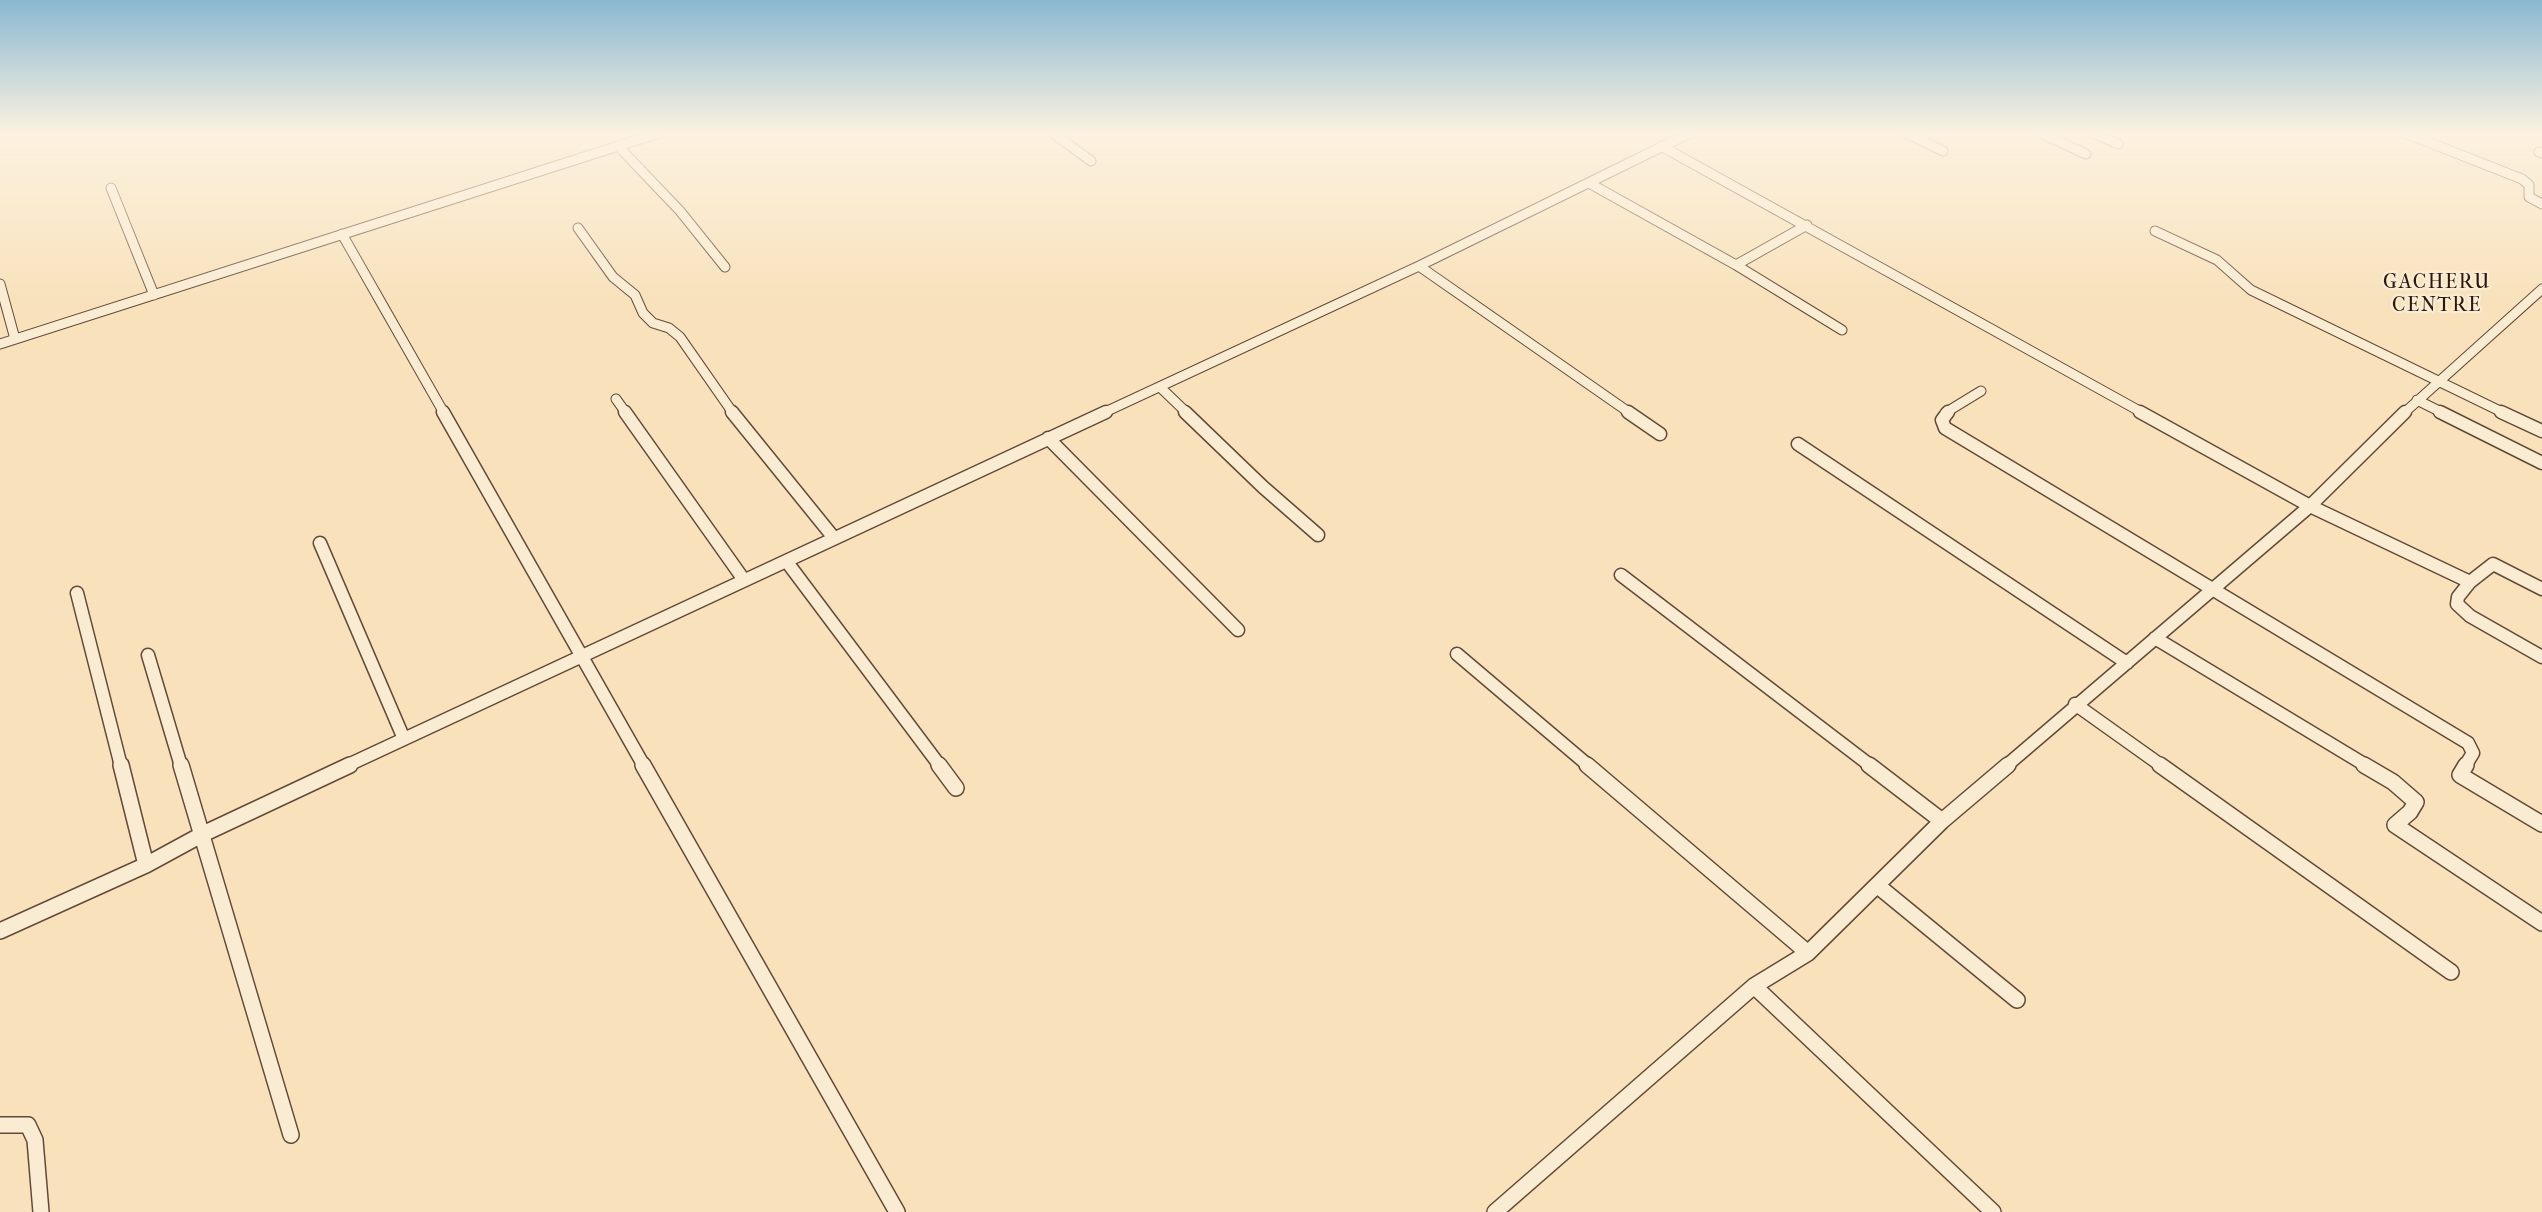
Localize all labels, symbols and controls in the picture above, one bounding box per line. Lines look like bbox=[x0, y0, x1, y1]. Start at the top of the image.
district label: GACHERU CENTRE bbox=[2383, 271, 2491, 318]

